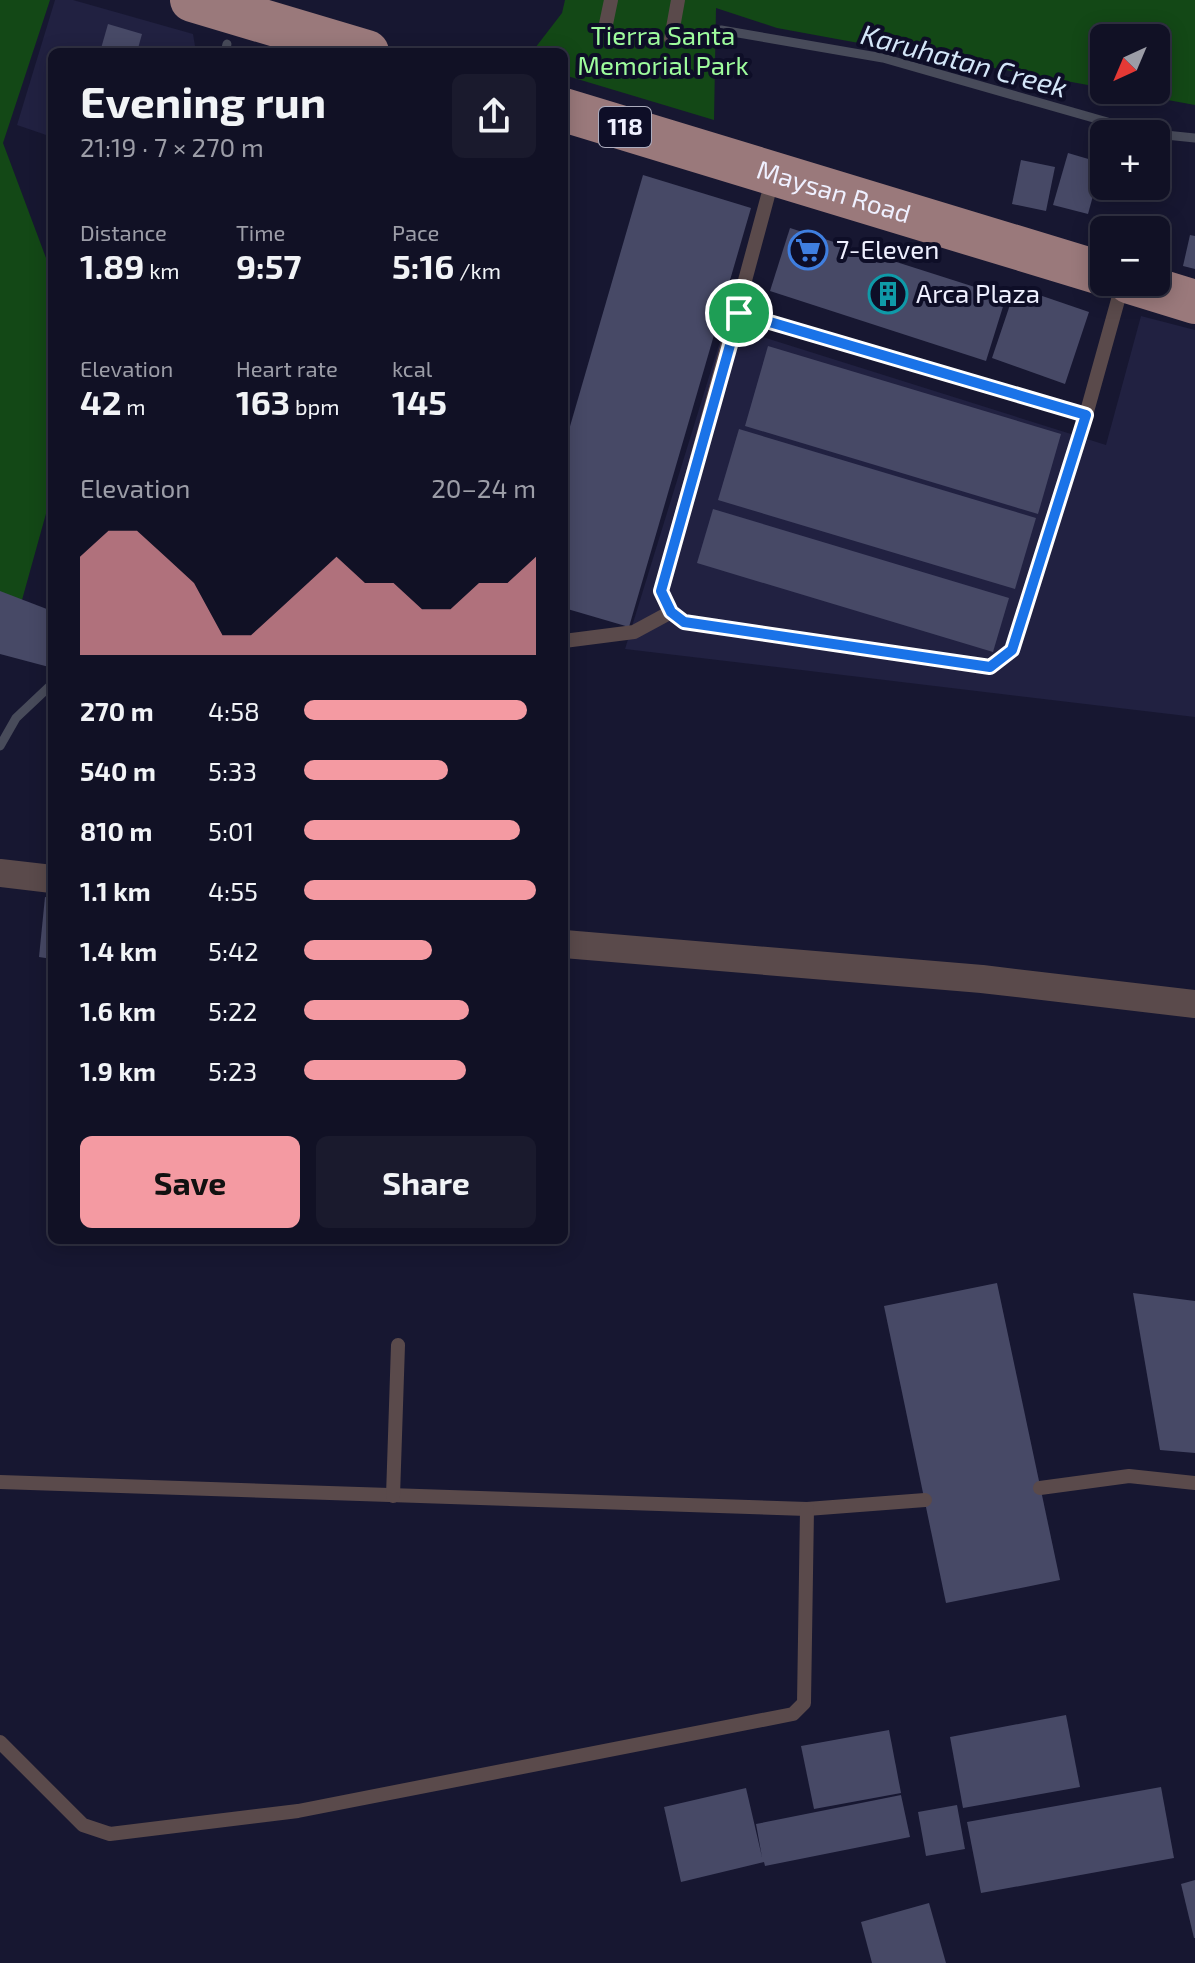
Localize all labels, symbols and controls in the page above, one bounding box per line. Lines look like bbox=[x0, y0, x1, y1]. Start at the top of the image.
water label: Karuhatan Creek bbox=[858, 16, 1071, 104]
park label: Tierra Santa Memorial Park bbox=[577, 19, 749, 80]
north arrow bbox=[1090, 24, 1170, 104]
map controls bbox=[1090, 24, 1170, 296]
text: Evening run bbox=[80, 74, 326, 127]
button: share bbox=[452, 74, 536, 158]
road number: 118 bbox=[599, 107, 651, 147]
button: + bbox=[1090, 120, 1170, 200]
text: 21:19 · 7 × 270 m bbox=[80, 131, 264, 162]
street label: Maysan Road bbox=[754, 153, 915, 228]
button: − bbox=[1090, 216, 1170, 296]
text: Distance bbox=[80, 219, 167, 245]
text: Time bbox=[236, 219, 285, 245]
text: Pace bbox=[392, 219, 439, 245]
supermarket icon: 7-Eleven bbox=[787, 229, 829, 271]
place label: 7-Eleven bbox=[836, 233, 939, 264]
text: 1.89 bbox=[80, 245, 144, 286]
text: 9:57 bbox=[236, 245, 302, 286]
text: 5:16 bbox=[392, 245, 454, 286]
text: km bbox=[144, 257, 180, 283]
text: /km bbox=[454, 257, 501, 283]
building icon: Arca Plaza bbox=[867, 273, 909, 315]
place label: Arca Plaza bbox=[916, 277, 1040, 308]
pin bbox=[705, 279, 773, 347]
icon: arrive bbox=[717, 291, 761, 335]
text: Elevation bbox=[80, 355, 173, 381]
text: Heart rate bbox=[236, 355, 338, 381]
text: kcal bbox=[392, 355, 432, 381]
text: 42 bbox=[80, 381, 121, 422]
text: 163 bbox=[236, 381, 290, 422]
text: 145 bbox=[392, 381, 447, 422]
text: m bbox=[121, 393, 146, 419]
text: bpm bbox=[290, 393, 340, 419]
text: Elevation bbox=[80, 472, 190, 503]
text: 20–24 m bbox=[431, 472, 536, 503]
text: 270 m bbox=[80, 695, 154, 726]
text: 4:58 bbox=[208, 695, 260, 726]
text: 540 m bbox=[80, 755, 156, 786]
text: 5:33 bbox=[208, 755, 257, 786]
text: 810 m bbox=[80, 815, 152, 846]
text: 5:01 bbox=[208, 815, 254, 846]
text: 1.1 km bbox=[80, 875, 151, 906]
text: 4:55 bbox=[208, 875, 258, 906]
text: 1.4 km bbox=[80, 935, 157, 966]
text: 5:42 bbox=[208, 935, 259, 966]
text: 1.6 km bbox=[80, 995, 156, 1026]
text: 5:22 bbox=[208, 995, 257, 1026]
text: 1.9 km bbox=[80, 1055, 156, 1086]
text: 5:23 bbox=[208, 1055, 257, 1086]
button: Save bbox=[80, 1136, 300, 1228]
button: Share bbox=[316, 1136, 536, 1228]

